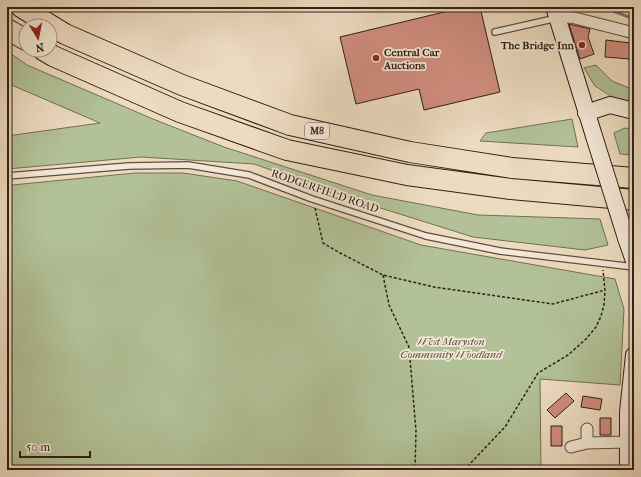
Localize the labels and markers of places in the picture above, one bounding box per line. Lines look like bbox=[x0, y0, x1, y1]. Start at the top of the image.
place label: The Bridge Inn bbox=[500, 39, 575, 52]
marker: The Bridge Inn bbox=[577, 40, 587, 50]
place label: Central Car Auctions bbox=[383, 46, 440, 72]
marker: Central Car Auctions bbox=[371, 53, 381, 63]

